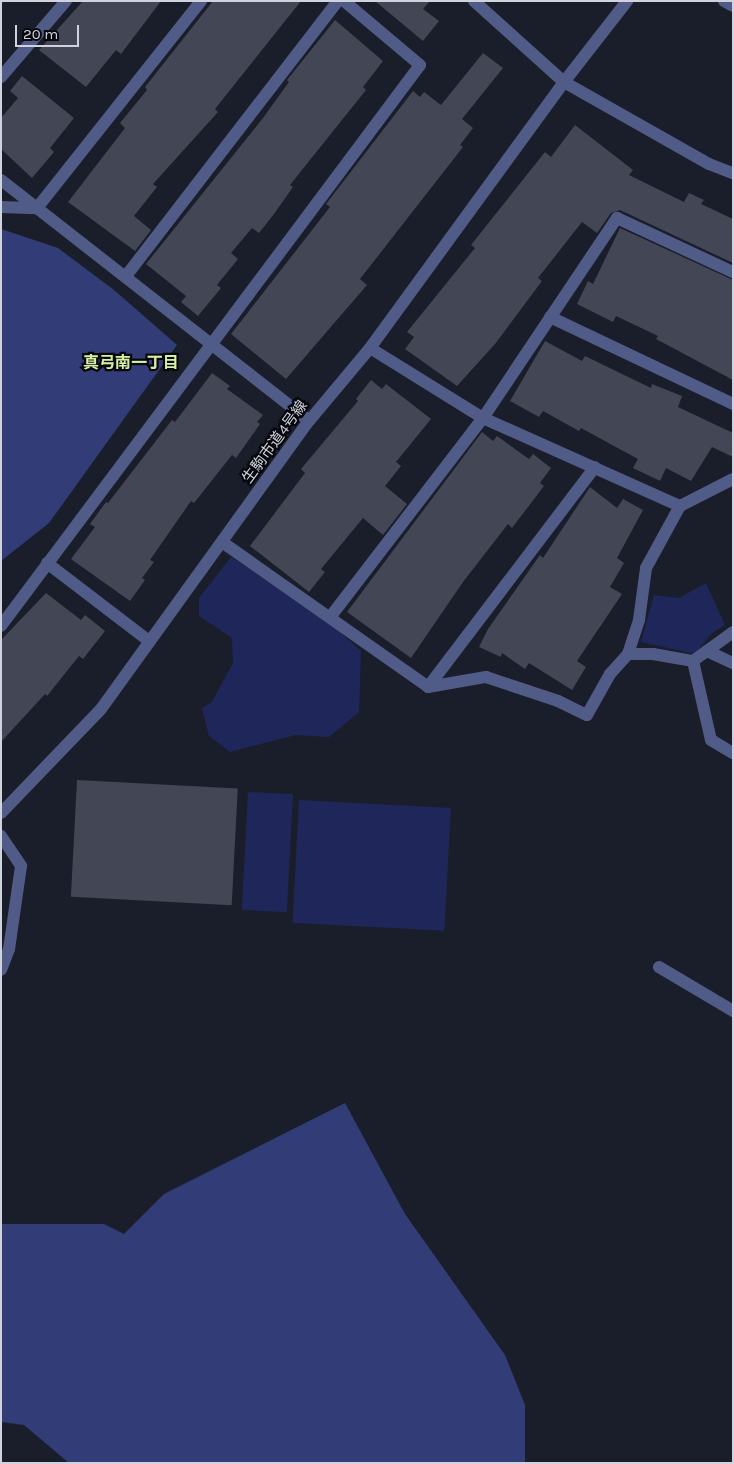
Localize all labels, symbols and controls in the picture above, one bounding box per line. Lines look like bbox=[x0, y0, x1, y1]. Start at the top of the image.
scale bar bbox=[18, 15, 81, 47]
text: 20 m bbox=[23, 25, 58, 43]
district label: 真弓南一丁目 bbox=[83, 353, 179, 373]
street label: 生駒市道4号線 bbox=[239, 397, 311, 487]

